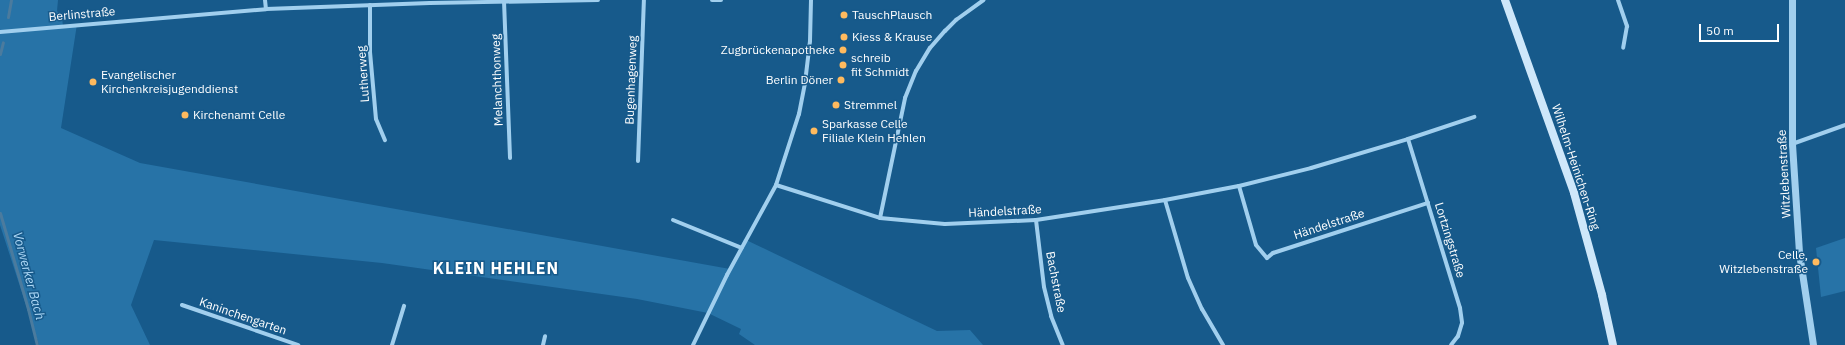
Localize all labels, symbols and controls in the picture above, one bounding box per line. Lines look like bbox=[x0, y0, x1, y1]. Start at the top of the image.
street label: Berlinstraße bbox=[48, 4, 116, 24]
place label: TauschPlausch bbox=[852, 8, 932, 22]
marker: TauschPlausch bbox=[839, 10, 849, 20]
scale bar bbox=[1701, 16, 1781, 42]
text: 50 m bbox=[1706, 23, 1734, 38]
place label: Kiess & Krause bbox=[852, 30, 932, 44]
marker: Kiess & Krause bbox=[839, 32, 849, 42]
street label: Melanchthonweg bbox=[488, 34, 506, 126]
street label: Bugenhagenweg bbox=[622, 35, 640, 125]
place label: Zugbrückenapotheke bbox=[721, 43, 835, 57]
street label: Lutherweg bbox=[354, 45, 372, 103]
marker: Zugbrückenapotheke bbox=[838, 45, 848, 55]
place label: schreib fit Schmidt bbox=[851, 51, 909, 79]
marker: schreib fit Schmidt bbox=[838, 60, 848, 70]
place label: Evangelischer Kirchenkreisjugenddienst bbox=[101, 68, 238, 96]
place label: Berlin Döner bbox=[766, 73, 833, 87]
marker: Berlin Döner bbox=[836, 75, 846, 85]
marker: Evangelischer Kirchenkreisjugenddienst bbox=[88, 77, 98, 87]
place label: Stremmel bbox=[844, 98, 897, 112]
marker: Stremmel bbox=[831, 100, 841, 110]
street label: Wilhelm-Heinichen-Ring bbox=[1549, 102, 1603, 232]
place label: Kirchenamt Celle bbox=[193, 108, 285, 122]
marker: Kirchenamt Celle bbox=[180, 110, 190, 120]
place label: Sparkasse Celle Filiale Klein Hehlen bbox=[822, 117, 926, 145]
marker: Sparkasse Celle Filiale Klein Hehlen bbox=[809, 126, 819, 136]
street label: Witzlebenstraße bbox=[1774, 129, 1794, 219]
street label: Lortzingstraße bbox=[1432, 201, 1468, 279]
street label: Händelstraße bbox=[968, 202, 1042, 220]
street label: Händelstraße bbox=[1292, 206, 1366, 242]
water label: Vorwerker Bach bbox=[9, 230, 47, 322]
place label: Celle, Witzlebenstraße bbox=[1719, 248, 1808, 276]
street label: Bachstraße bbox=[1043, 250, 1069, 314]
marker: Celle, Witzlebenstraße bbox=[1811, 257, 1821, 267]
district label: KLEIN HEHLEN bbox=[433, 258, 559, 278]
street label: Kaninchengarten bbox=[197, 294, 289, 338]

